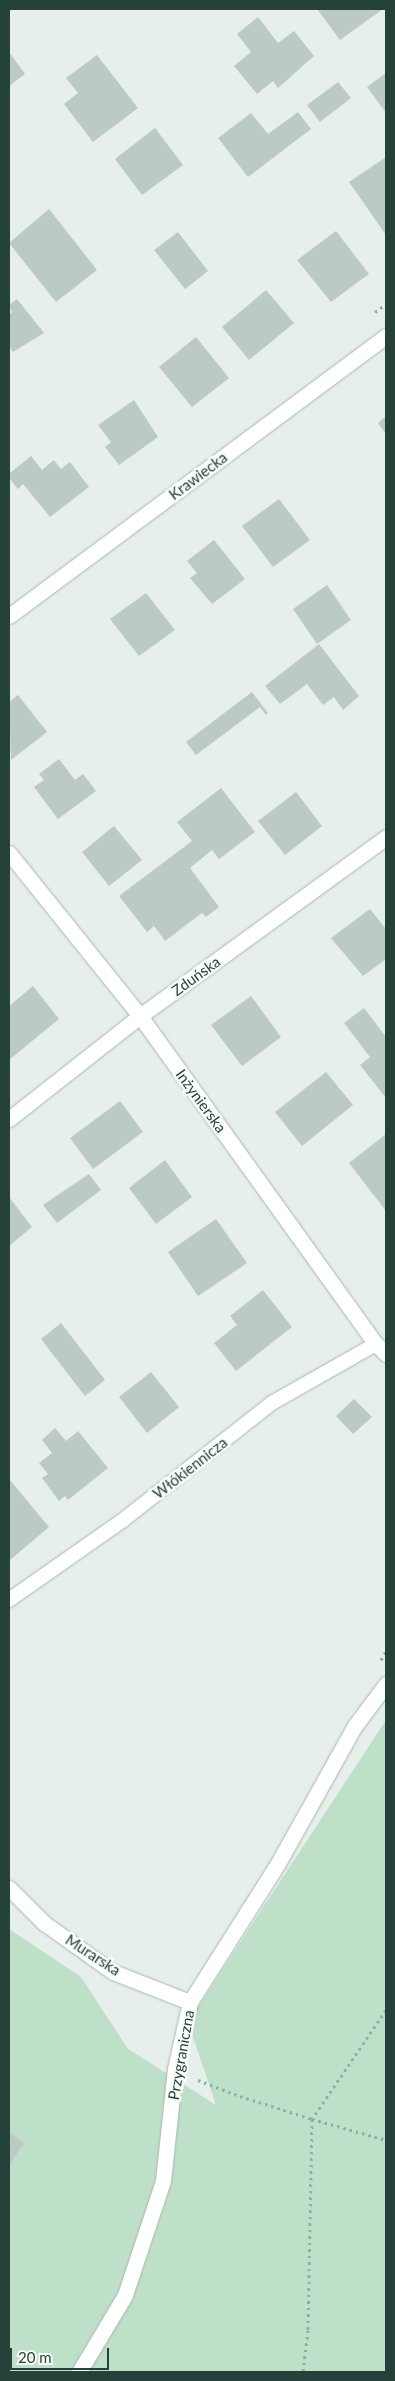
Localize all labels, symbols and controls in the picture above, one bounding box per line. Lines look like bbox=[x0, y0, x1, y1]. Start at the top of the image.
street label: Krawiecka bbox=[165, 448, 231, 504]
street label: Zduńska bbox=[168, 952, 224, 1000]
street label: Inżynierska bbox=[172, 1066, 230, 1136]
street label: Włókiennicza bbox=[149, 1433, 231, 1503]
street label: Murarska bbox=[62, 1931, 124, 1979]
street label: Przygraniczna bbox=[164, 2009, 198, 2101]
scale bar bbox=[12, 2338, 111, 2370]
text: 20 m bbox=[18, 2348, 52, 2366]

